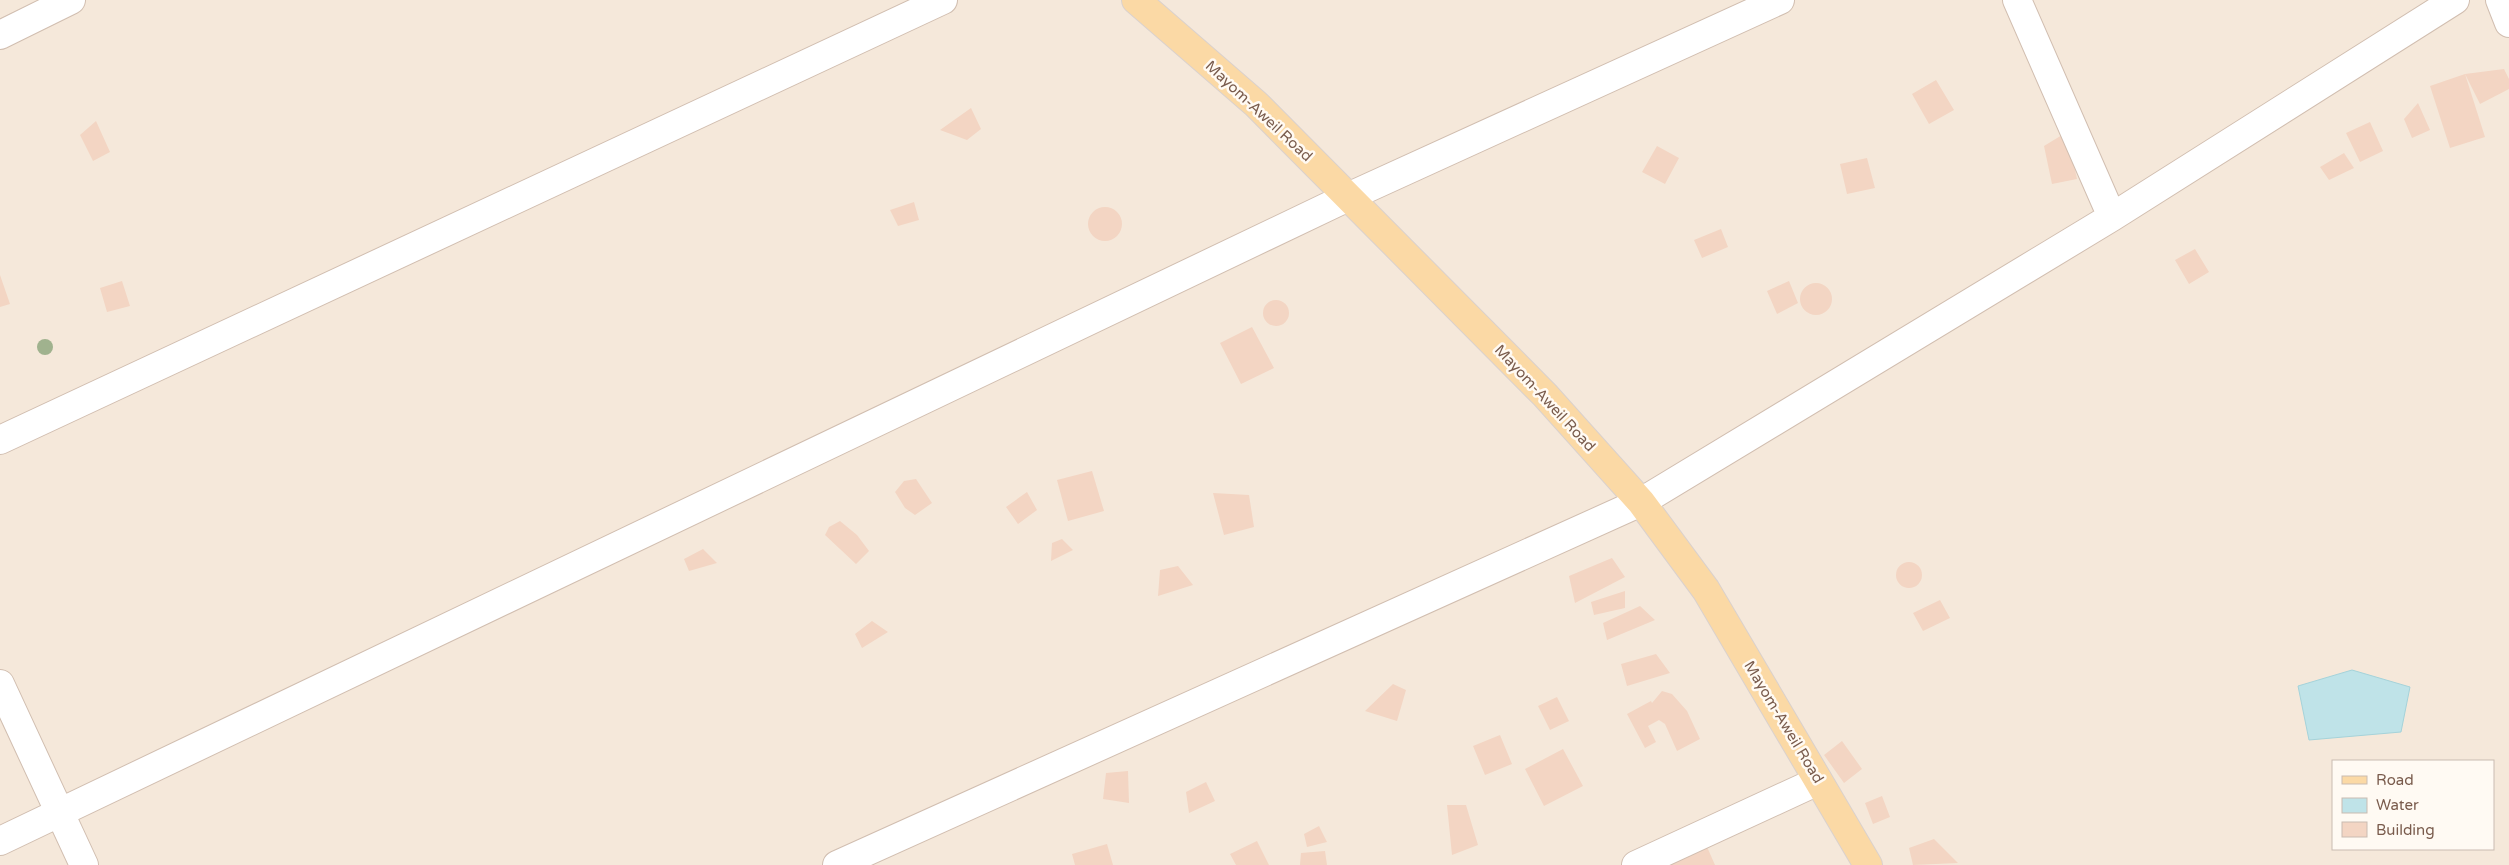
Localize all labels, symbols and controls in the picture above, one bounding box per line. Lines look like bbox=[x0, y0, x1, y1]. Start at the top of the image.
street label: Mayom-Aweil Road bbox=[1202, 57, 1316, 165]
street label: Mayom-Aweil Road bbox=[1491, 341, 1599, 455]
street label: Mayom-Aweil Road bbox=[1740, 658, 1828, 786]
legend bbox=[2332, 760, 2494, 850]
text: Road bbox=[2376, 771, 2414, 789]
text: Water bbox=[2376, 796, 2419, 814]
text: Building bbox=[2376, 821, 2435, 839]

